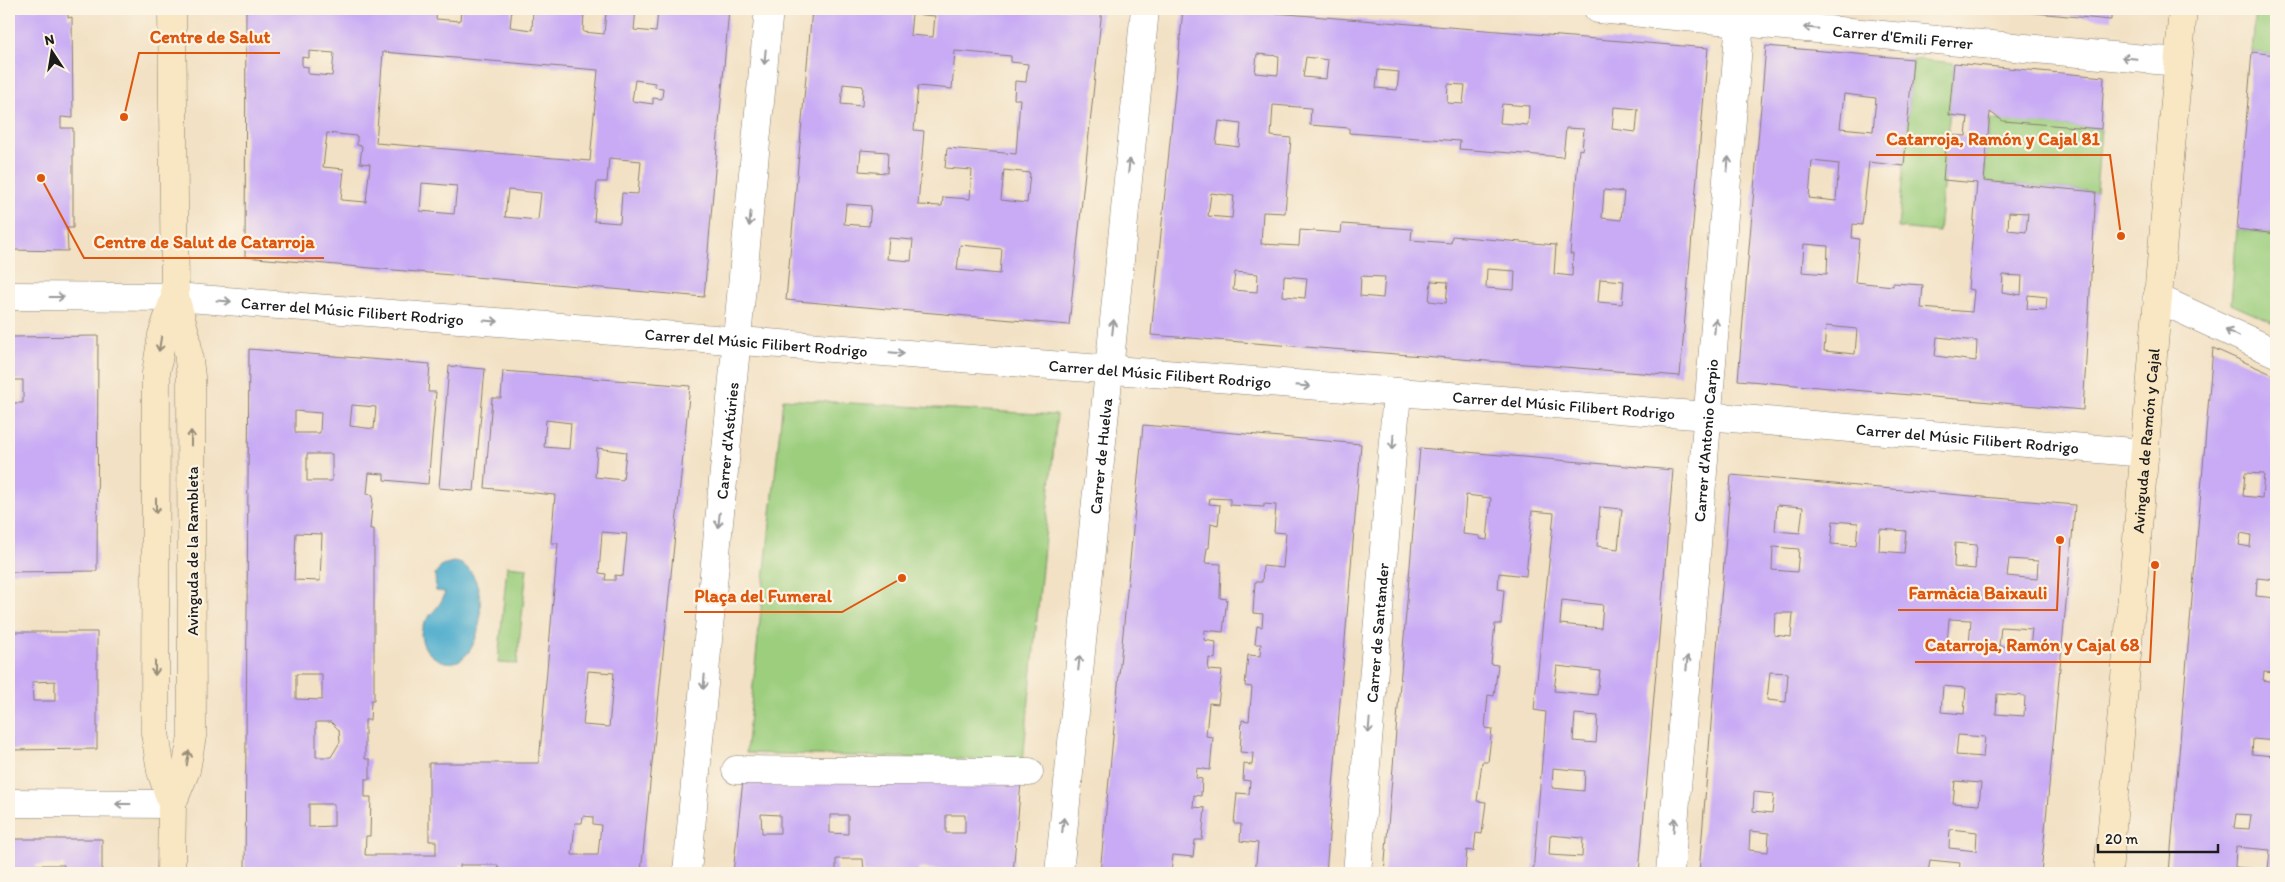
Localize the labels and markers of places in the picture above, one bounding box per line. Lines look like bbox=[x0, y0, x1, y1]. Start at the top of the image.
callout: Centre de Salut bbox=[139, 20, 280, 53]
callout: Catarroja, Ramón y Cajal 81 bbox=[1876, 122, 2110, 155]
callout: Centre de Salut de Catarroja bbox=[84, 225, 324, 258]
callout: Farmàcia Baixauli bbox=[1898, 577, 2057, 610]
callout: Plaça del Fumeral bbox=[684, 579, 842, 612]
callout: Catarroja, Ramón y Cajal 68 bbox=[1915, 629, 2150, 662]

